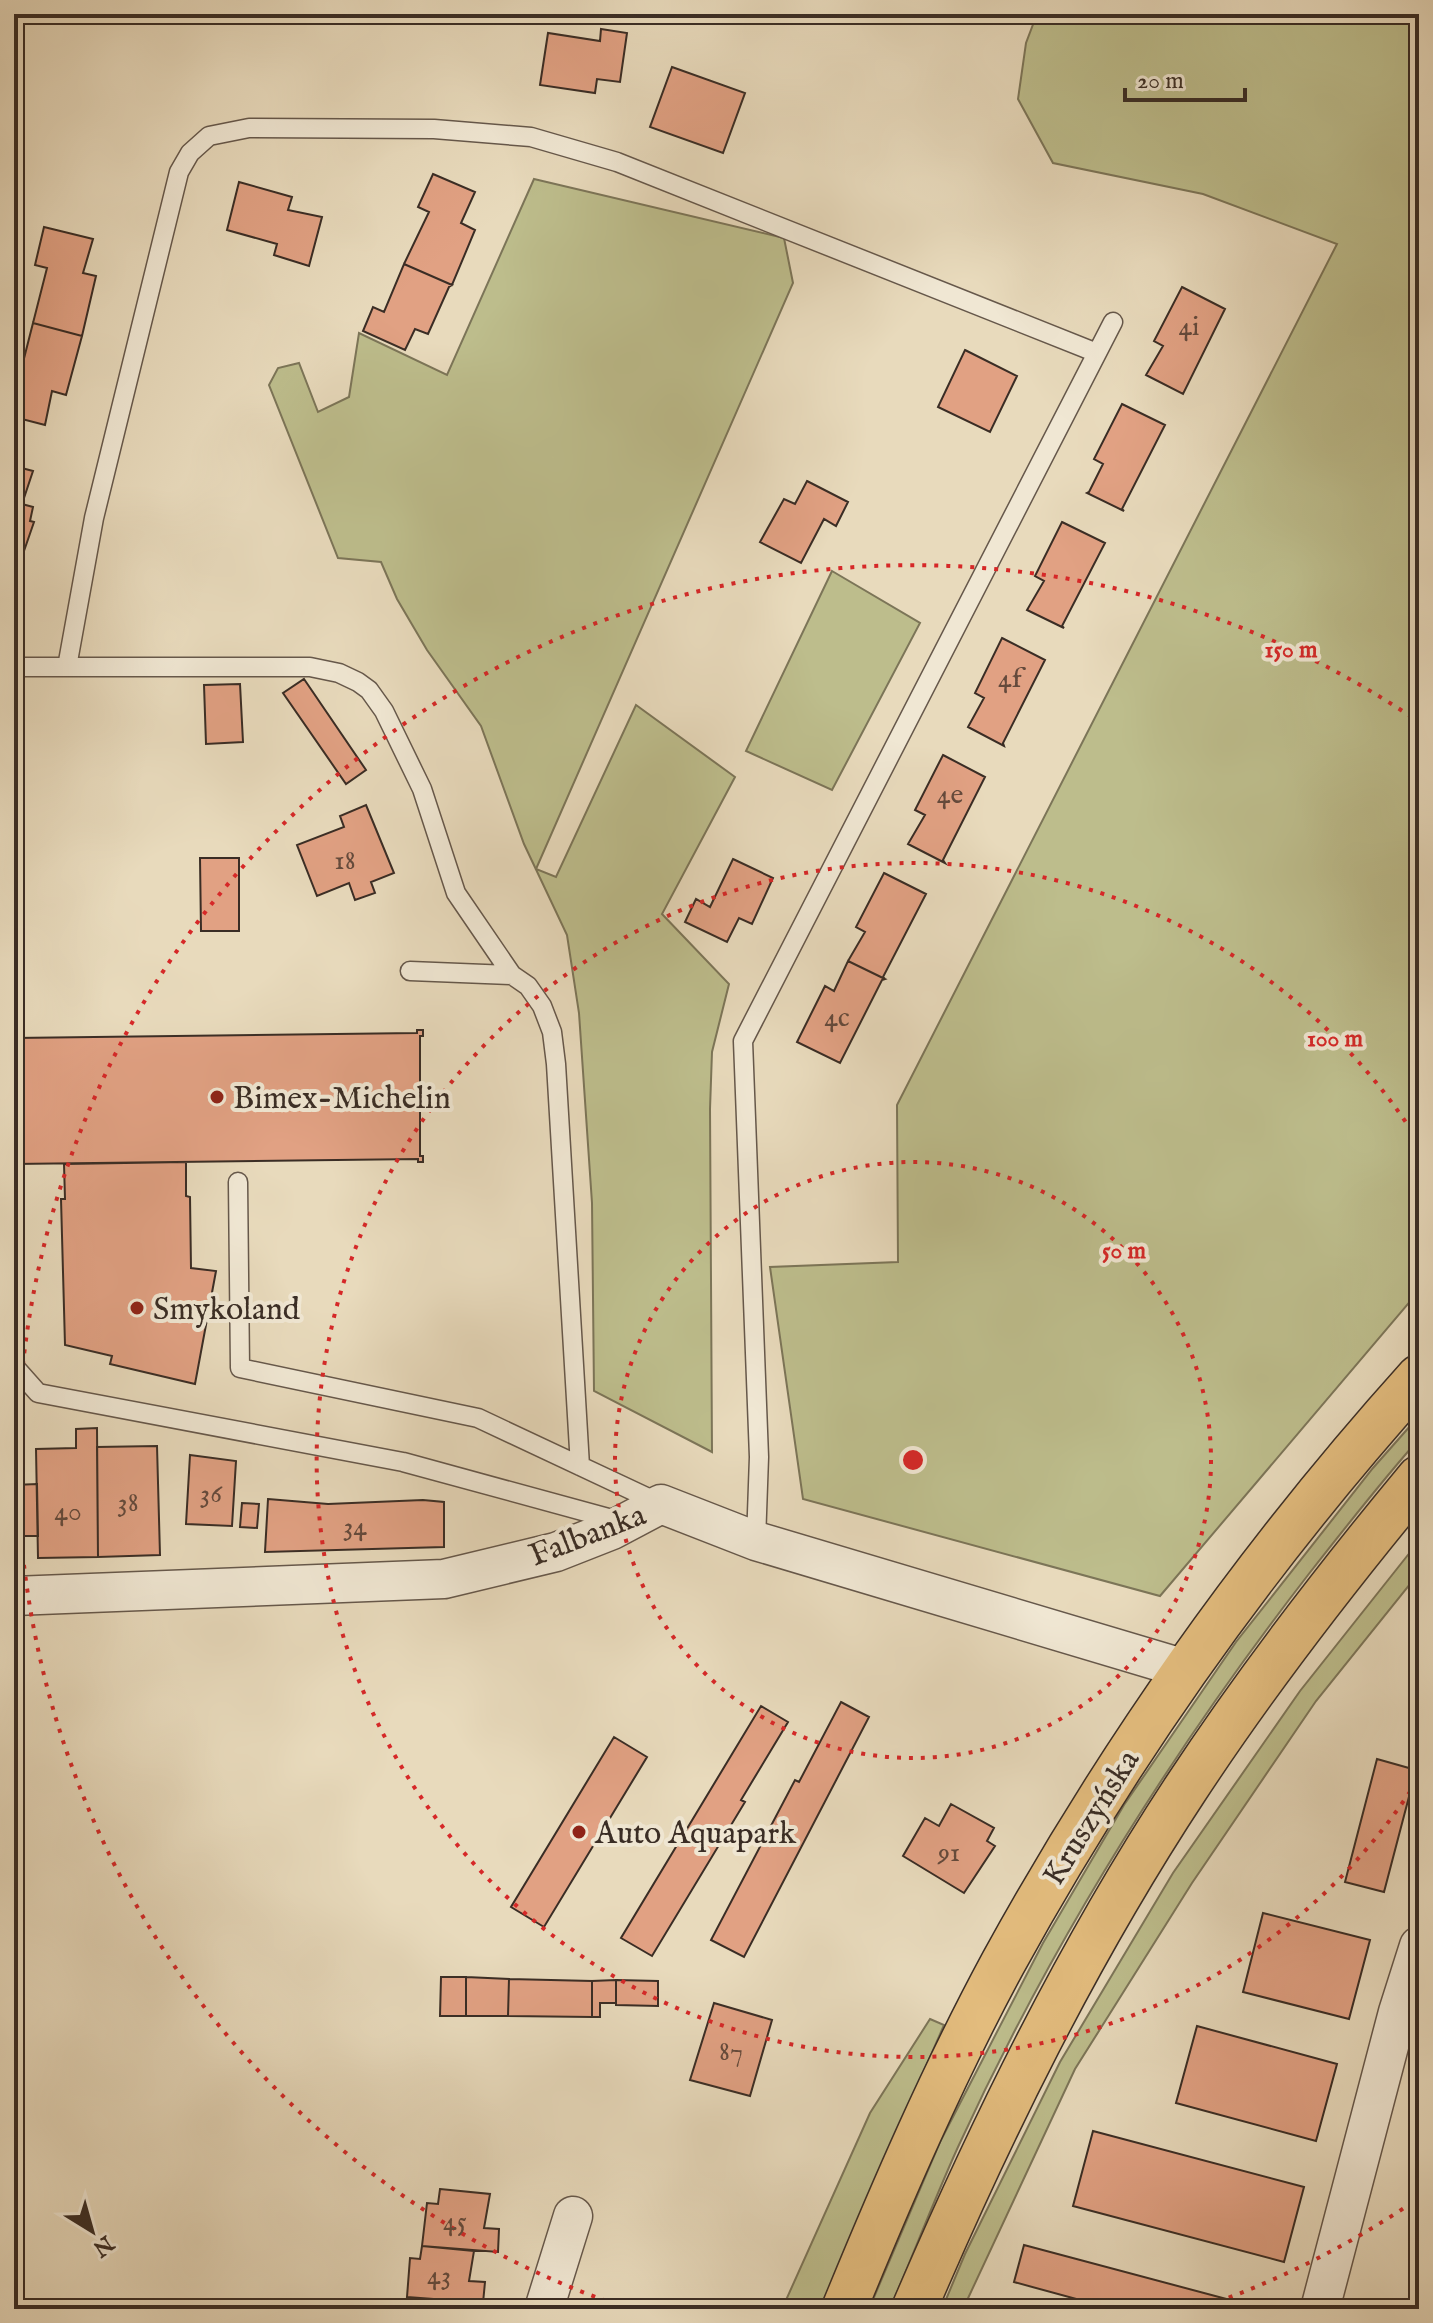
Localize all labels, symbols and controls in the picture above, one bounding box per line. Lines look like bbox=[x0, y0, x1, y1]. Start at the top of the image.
scale bar bbox=[1125, 52, 1245, 102]
text: 20 m bbox=[1137, 66, 1184, 97]
house number: 4i bbox=[1178, 310, 1200, 345]
text: 150 m bbox=[1264, 635, 1318, 666]
house number: 4f bbox=[998, 662, 1027, 697]
house number: 4e bbox=[937, 778, 963, 813]
house number: 18 bbox=[334, 844, 356, 879]
house number: 4c bbox=[824, 1001, 850, 1036]
text: 100 m bbox=[1307, 1024, 1364, 1055]
place label: Bimex-Michelin bbox=[233, 1079, 451, 1120]
marker: Bimex-Michelin bbox=[208, 1088, 226, 1106]
text: 50 m bbox=[1102, 1236, 1147, 1267]
place label: Smykoland bbox=[153, 1290, 301, 1331]
marker: Smykoland bbox=[128, 1299, 146, 1317]
centre of rings bbox=[899, 1446, 927, 1474]
house number: 36 bbox=[200, 1477, 223, 1512]
house number: 38 bbox=[117, 1486, 139, 1521]
house number: 40 bbox=[54, 1495, 82, 1530]
street label: Falbanka bbox=[524, 1495, 652, 1577]
house number: 34 bbox=[343, 1510, 367, 1545]
street label: Kruszyńska bbox=[1034, 1743, 1150, 1894]
place label: Auto Aquapark bbox=[594, 1814, 797, 1855]
marker: Auto Aquapark bbox=[570, 1823, 588, 1841]
house number: 91 bbox=[937, 1836, 960, 1871]
house number: 87 bbox=[719, 2035, 743, 2070]
north arrow bbox=[52, 2191, 132, 2271]
house number: 45 bbox=[443, 2205, 467, 2240]
text: N bbox=[87, 2228, 120, 2262]
house number: 43 bbox=[427, 2259, 451, 2294]

